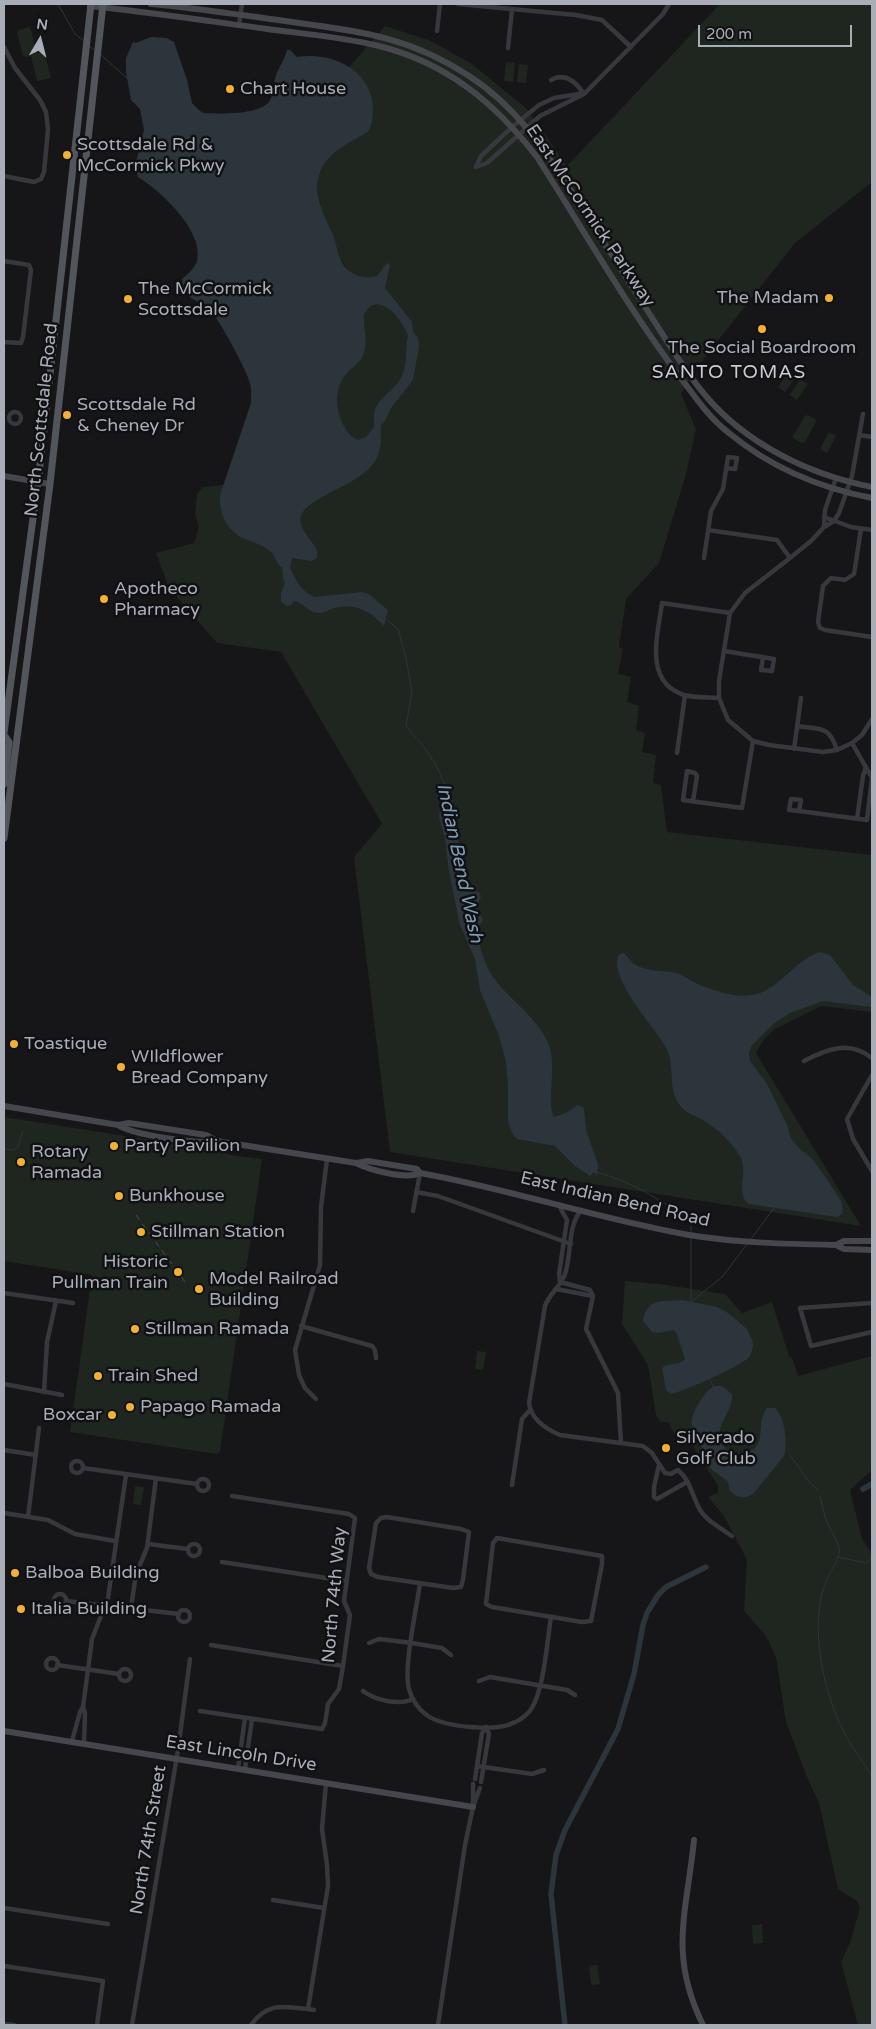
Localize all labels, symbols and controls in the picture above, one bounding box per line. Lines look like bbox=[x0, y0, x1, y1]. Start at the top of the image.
north arrow bbox=[15, 15, 65, 65]
text: N bbox=[35, 15, 49, 34]
scale bar bbox=[701, 15, 855, 47]
text: 200 m bbox=[706, 25, 752, 43]
place label: Chart House bbox=[240, 78, 346, 100]
marker: Chart House bbox=[224, 83, 236, 95]
street label: East McCormick Parkway bbox=[521, 121, 659, 311]
place label: Scottsdale Rd & McCormick Pkwy bbox=[77, 134, 224, 176]
marker: Scottsdale Rd & McCormick Pkwy bbox=[61, 149, 73, 161]
place label: The McCormick Scottsdale bbox=[138, 278, 272, 320]
place label: The Madam bbox=[717, 287, 819, 309]
marker: The Madam bbox=[823, 292, 835, 304]
marker: The McCormick Scottsdale bbox=[122, 293, 134, 305]
street label: North Scottsdale Road bbox=[21, 322, 63, 518]
marker: The Social Boardroom bbox=[756, 323, 768, 335]
place label: The Social Boardroom bbox=[668, 337, 856, 359]
district label: SANTO TOMAS bbox=[650, 362, 808, 384]
place label: Scottsdale Rd & Cheney Dr bbox=[77, 394, 196, 436]
marker: Scottsdale Rd & Cheney Dr bbox=[61, 409, 73, 421]
place label: Apotheco Pharmacy bbox=[114, 578, 200, 620]
marker: Apotheco Pharmacy bbox=[98, 593, 110, 605]
water label: Indian Bend Wash bbox=[431, 781, 487, 945]
place label: Toastique bbox=[24, 1033, 107, 1055]
marker: Toastique bbox=[8, 1038, 20, 1050]
place label: WIldflower Bread Company bbox=[131, 1046, 268, 1088]
marker: WIldflower Bread Company bbox=[115, 1061, 127, 1073]
place label: Party Pavilion bbox=[124, 1135, 240, 1157]
marker: Party Pavilion bbox=[108, 1140, 120, 1152]
place label: Rotary Ramada bbox=[31, 1141, 102, 1184]
marker: Rotary Ramada bbox=[15, 1156, 27, 1168]
street label: East Indian Bend Road bbox=[518, 1168, 712, 1232]
place label: Bunkhouse bbox=[129, 1185, 225, 1207]
marker: Bunkhouse bbox=[113, 1190, 125, 1202]
place label: Stillman Station bbox=[151, 1221, 285, 1243]
marker: Stillman Station bbox=[135, 1226, 147, 1238]
place label: Historic Pullman Train bbox=[51, 1251, 168, 1294]
marker: Historic Pullman Train bbox=[172, 1266, 184, 1278]
place label: Model Railroad Building bbox=[209, 1268, 339, 1310]
marker: Model Railroad Building bbox=[193, 1283, 205, 1295]
place label: Stillman Ramada bbox=[145, 1318, 289, 1340]
marker: Stillman Ramada bbox=[129, 1323, 141, 1335]
place label: Train Shed bbox=[108, 1365, 198, 1387]
marker: Train Shed bbox=[92, 1370, 104, 1382]
place label: Papago Ramada bbox=[140, 1396, 281, 1418]
marker: Papago Ramada bbox=[124, 1401, 136, 1413]
place label: Boxcar bbox=[43, 1404, 102, 1426]
marker: Boxcar bbox=[106, 1409, 118, 1421]
place label: Silverado Golf Club bbox=[676, 1427, 756, 1470]
marker: Silverado Golf Club bbox=[660, 1442, 672, 1454]
street label: North 74th Way bbox=[318, 1526, 352, 1664]
place label: Balboa Building bbox=[25, 1562, 160, 1584]
marker: Balboa Building bbox=[9, 1567, 21, 1579]
place label: Italia Building bbox=[31, 1598, 147, 1620]
marker: Italia Building bbox=[15, 1603, 27, 1615]
street label: East Lincoln Drive bbox=[164, 1731, 318, 1777]
street label: North 74th Street bbox=[127, 1764, 171, 1916]

